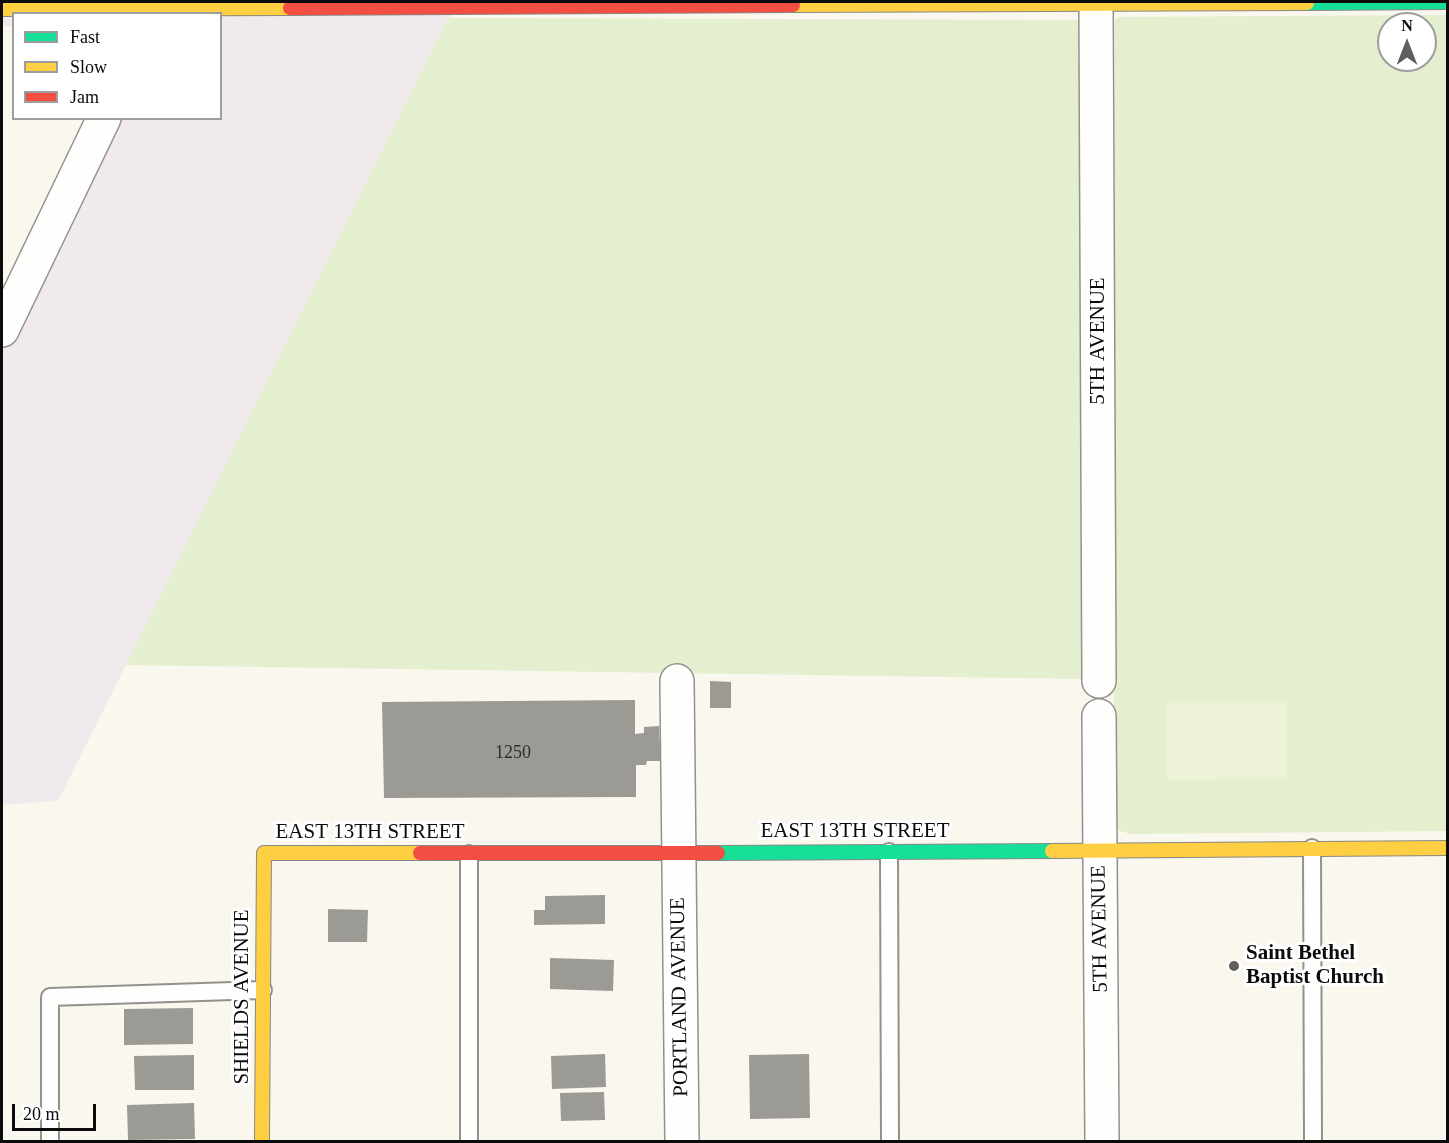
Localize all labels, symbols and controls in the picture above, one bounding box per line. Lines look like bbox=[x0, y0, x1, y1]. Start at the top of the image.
legend bbox=[12, 12, 222, 120]
north arrow bbox=[1377, 12, 1437, 72]
text: N bbox=[1401, 17, 1413, 34]
text: Fast bbox=[70, 27, 100, 47]
text: Slow bbox=[70, 57, 107, 77]
text: Jam bbox=[70, 87, 99, 107]
street label: 5TH AVENUE bbox=[1085, 277, 1111, 405]
house number: 1250 bbox=[495, 742, 531, 764]
street label: EAST 13TH STREET bbox=[761, 818, 949, 844]
street label: EAST 13TH STREET bbox=[276, 819, 464, 845]
street label: 5TH AVENUE bbox=[1086, 865, 1114, 993]
street label: PORTLAND AVENUE bbox=[666, 897, 694, 1097]
street label: SHIELDS AVENUE bbox=[229, 909, 255, 1085]
place label: Saint Bethel Baptist Church bbox=[1246, 941, 1384, 991]
marker: Saint Bethel Baptist Church bbox=[1227, 959, 1241, 973]
scale bar bbox=[15, 1092, 99, 1130]
text: 20 m bbox=[23, 1104, 60, 1124]

